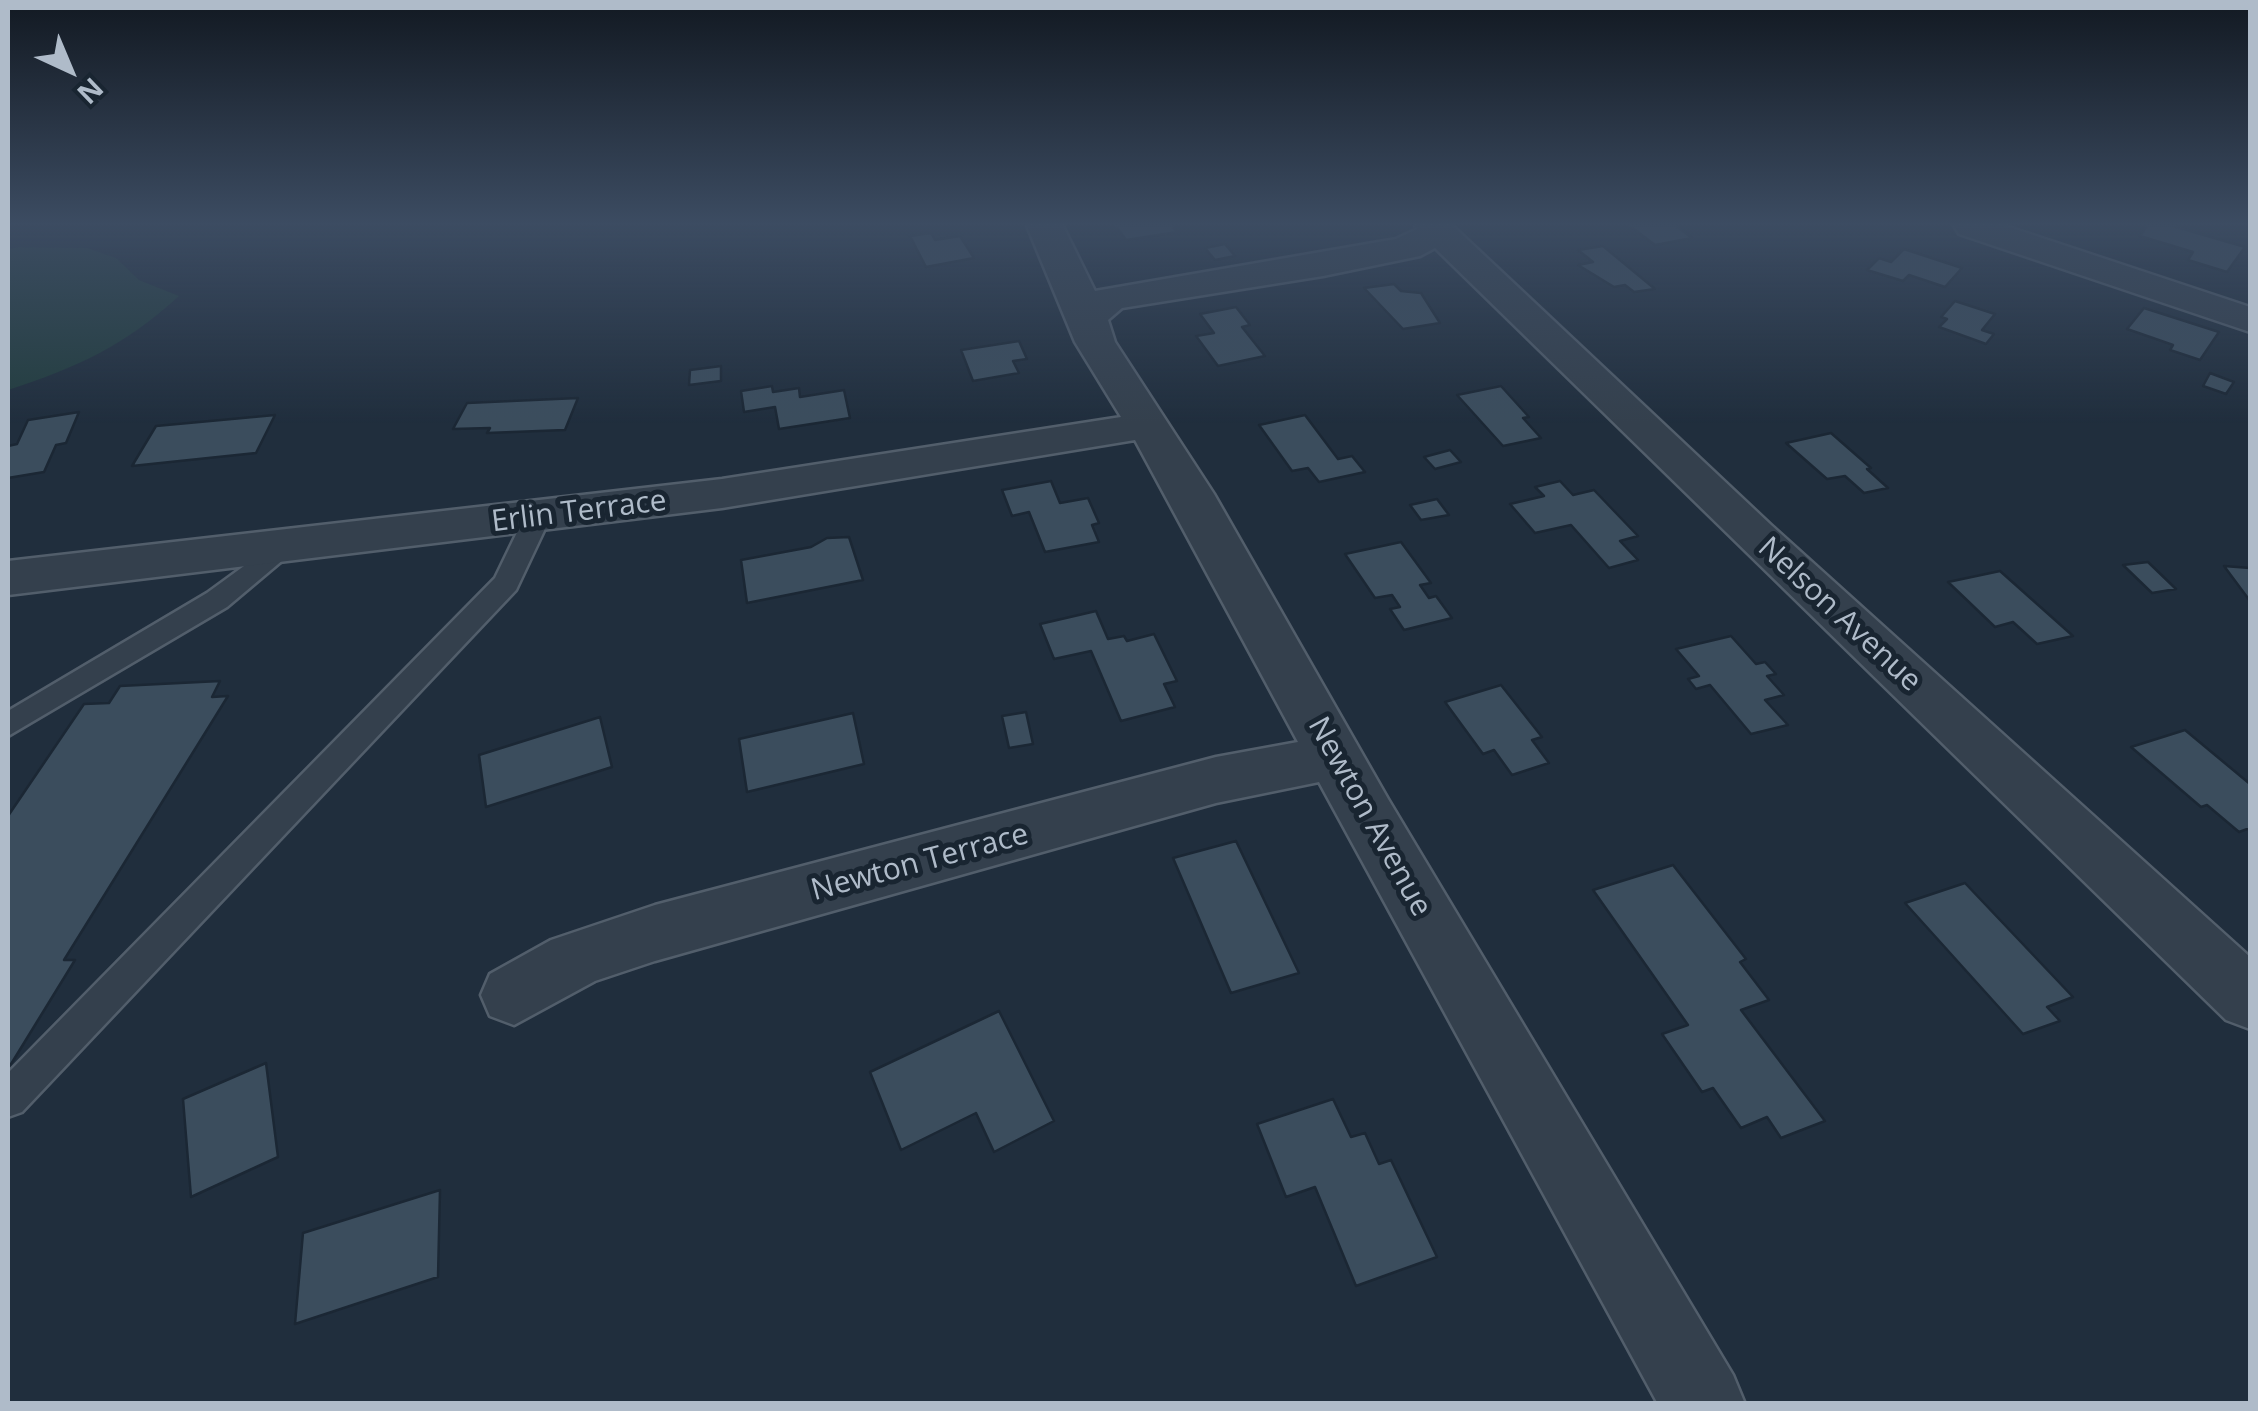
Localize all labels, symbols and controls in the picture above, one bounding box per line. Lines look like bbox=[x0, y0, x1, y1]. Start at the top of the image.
north arrow bbox=[20, 20, 120, 120]
text: N bbox=[69, 70, 112, 113]
street label: Erlin Terrace bbox=[489, 483, 669, 541]
street label: Nelson Avenue bbox=[1750, 530, 1928, 700]
street label: Newton Avenue bbox=[1299, 711, 1439, 923]
street label: Newton Terrace bbox=[807, 817, 1033, 909]

